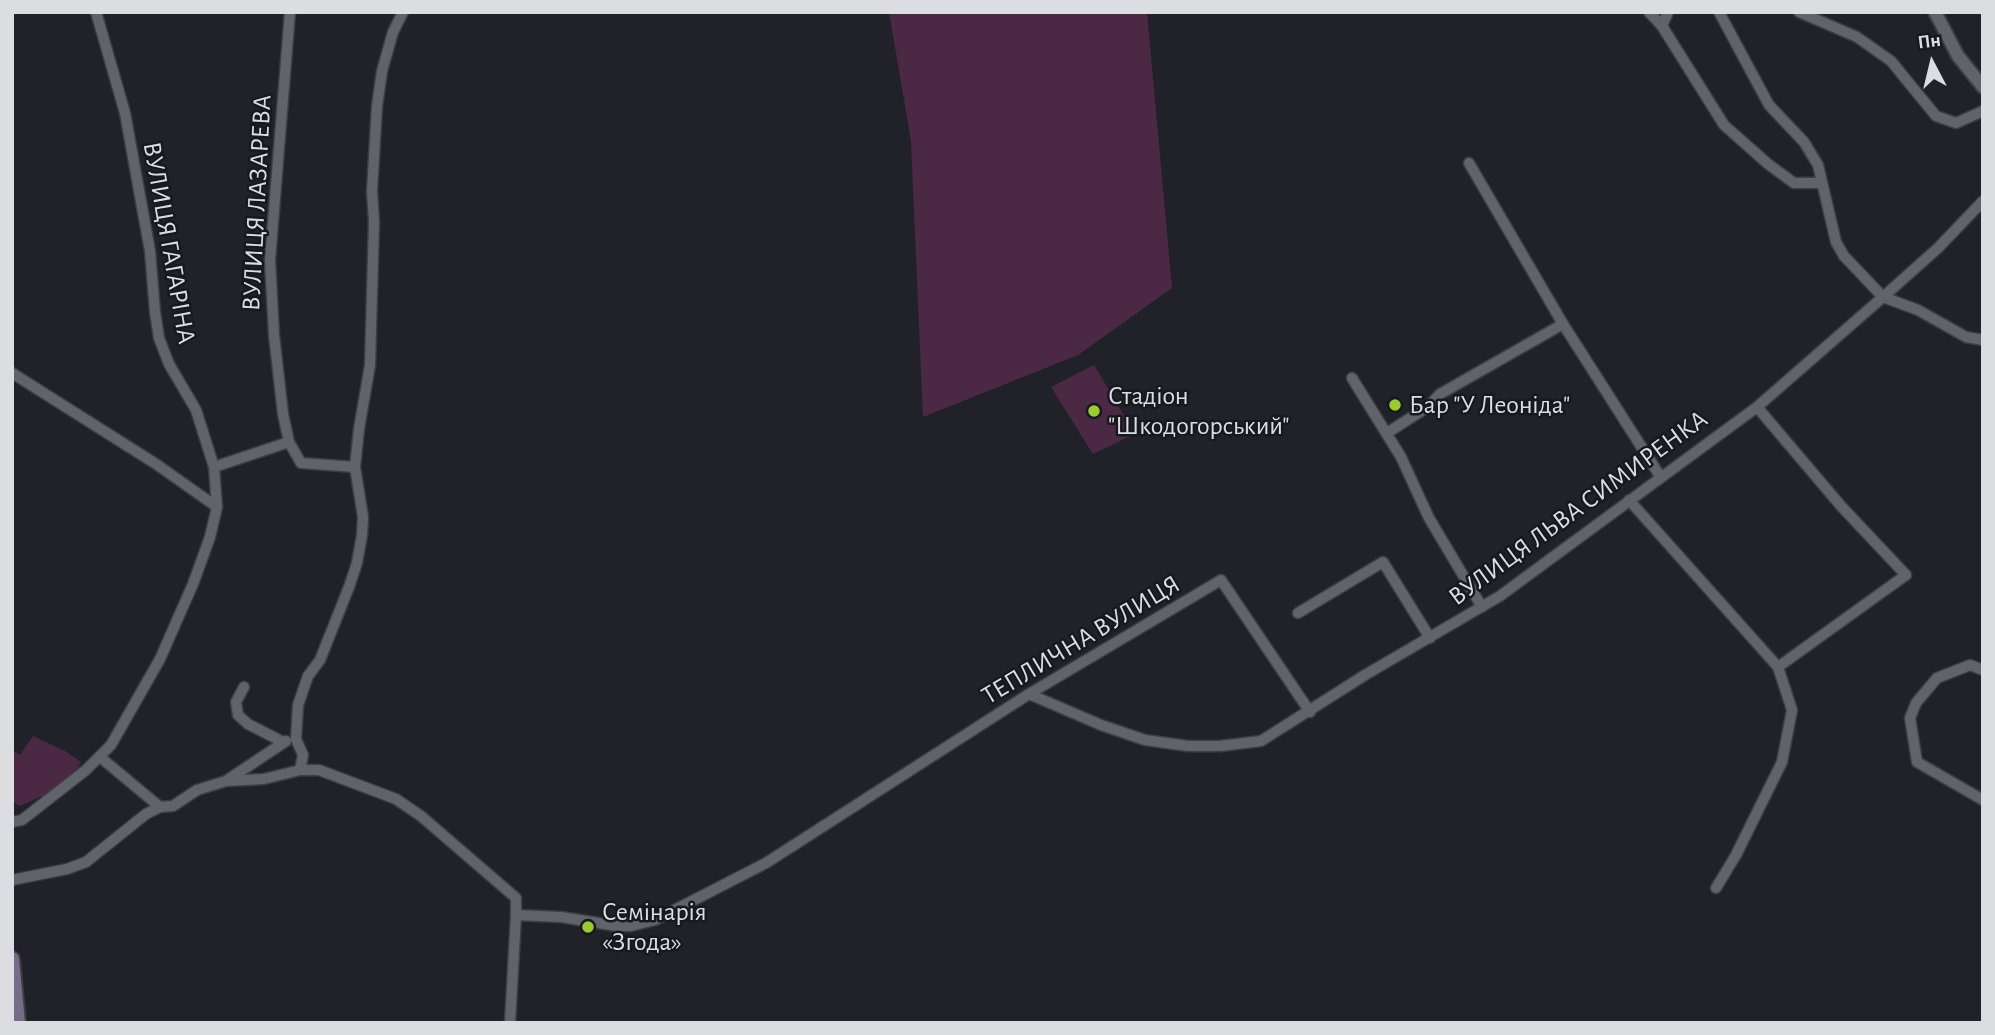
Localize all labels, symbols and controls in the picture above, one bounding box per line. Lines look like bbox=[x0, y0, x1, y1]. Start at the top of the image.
north arrow bbox=[1897, 28, 1967, 98]
text: Пн bbox=[1917, 31, 1942, 53]
street label: ВУЛИЦЯ ЛАЗАРЕВА bbox=[236, 94, 278, 312]
street label: ВУЛИЦЯ ГАГАРІНА bbox=[136, 139, 202, 347]
place label: Стадіон "Шкодогорський" bbox=[1108, 380, 1290, 442]
place label: Бар "У Леоніда" bbox=[1409, 389, 1570, 421]
marker: Бар "У Леоніда" bbox=[1387, 397, 1403, 413]
marker: Стадіон "Шкодогорський" bbox=[1086, 403, 1102, 419]
street label: ВУЛИЦЯ ЛЬВА СИМИРЕНКА bbox=[1442, 404, 1714, 612]
street label: ТЕПЛИЧНА ВУЛИЦЯ bbox=[976, 569, 1186, 711]
place label: Семінарія «Згода» bbox=[602, 896, 707, 958]
marker: Семінарія «Згода» bbox=[580, 919, 596, 935]

